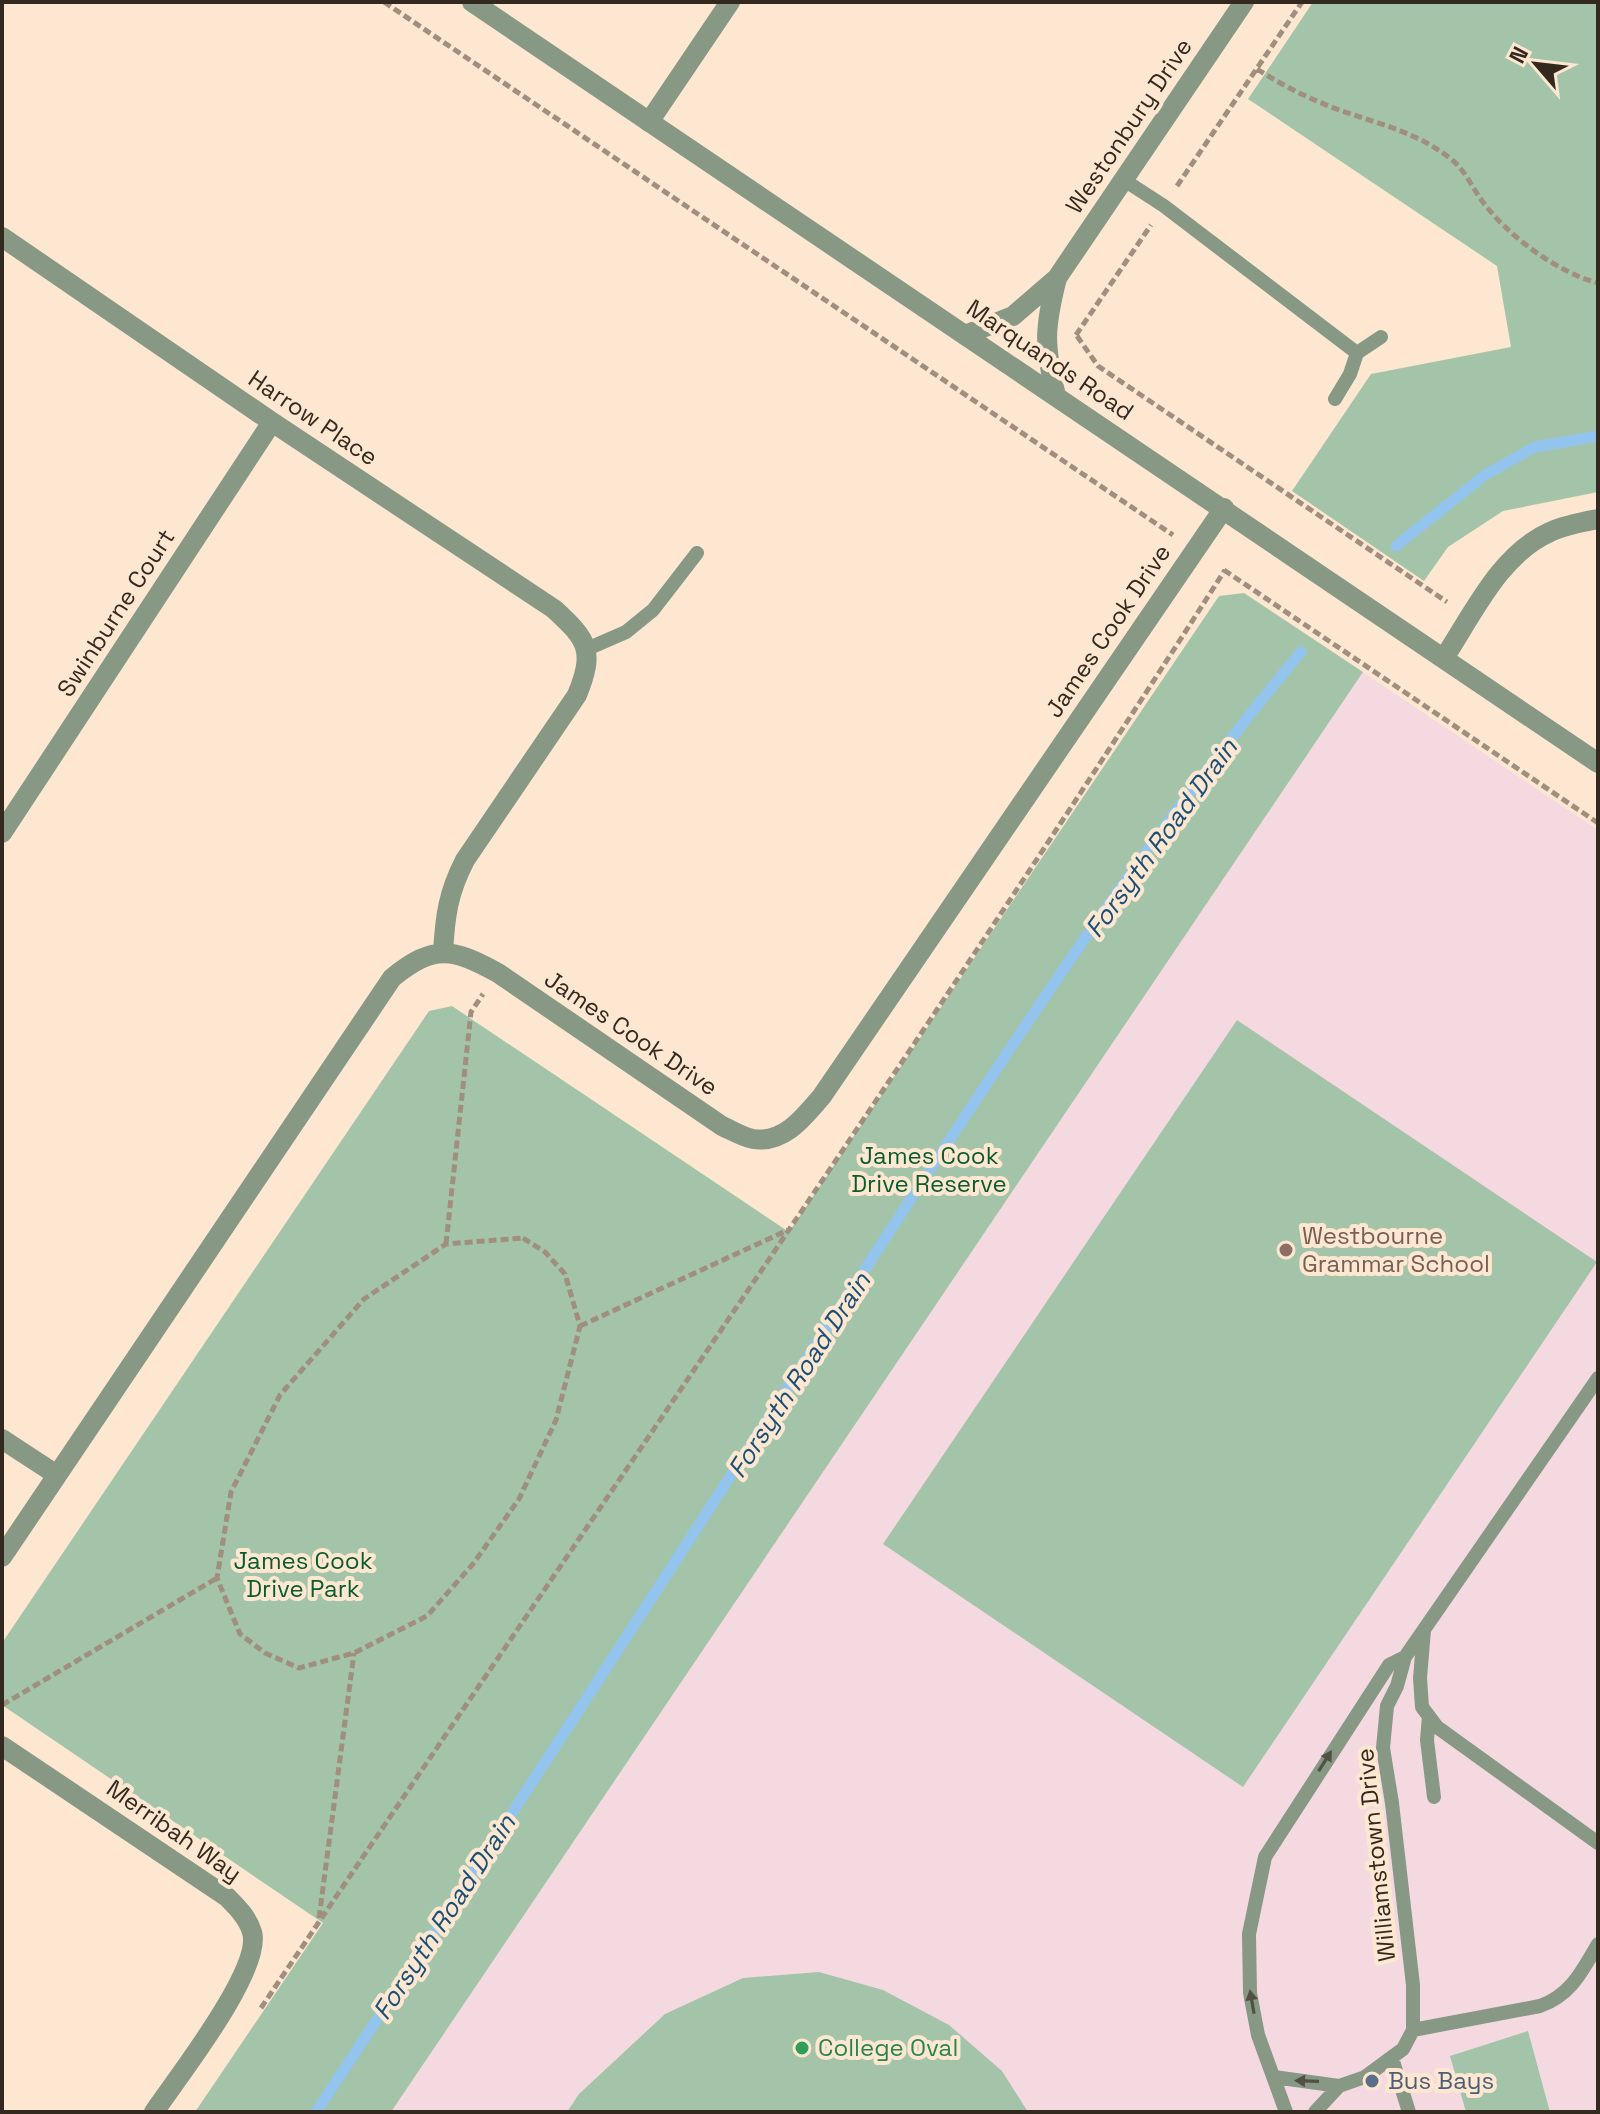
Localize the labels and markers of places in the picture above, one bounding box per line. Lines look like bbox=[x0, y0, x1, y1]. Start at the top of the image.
place label: Westbourne Grammar School bbox=[1302, 1220, 1490, 1279]
marker: Westbourne Grammar School bbox=[1277, 1241, 1295, 1259]
place label: College Oval bbox=[818, 2032, 958, 2063]
marker: College Oval bbox=[793, 2039, 811, 2057]
place label: Bus Bays bbox=[1388, 2065, 1494, 2096]
marker: Bus Bays bbox=[1363, 2072, 1381, 2090]

